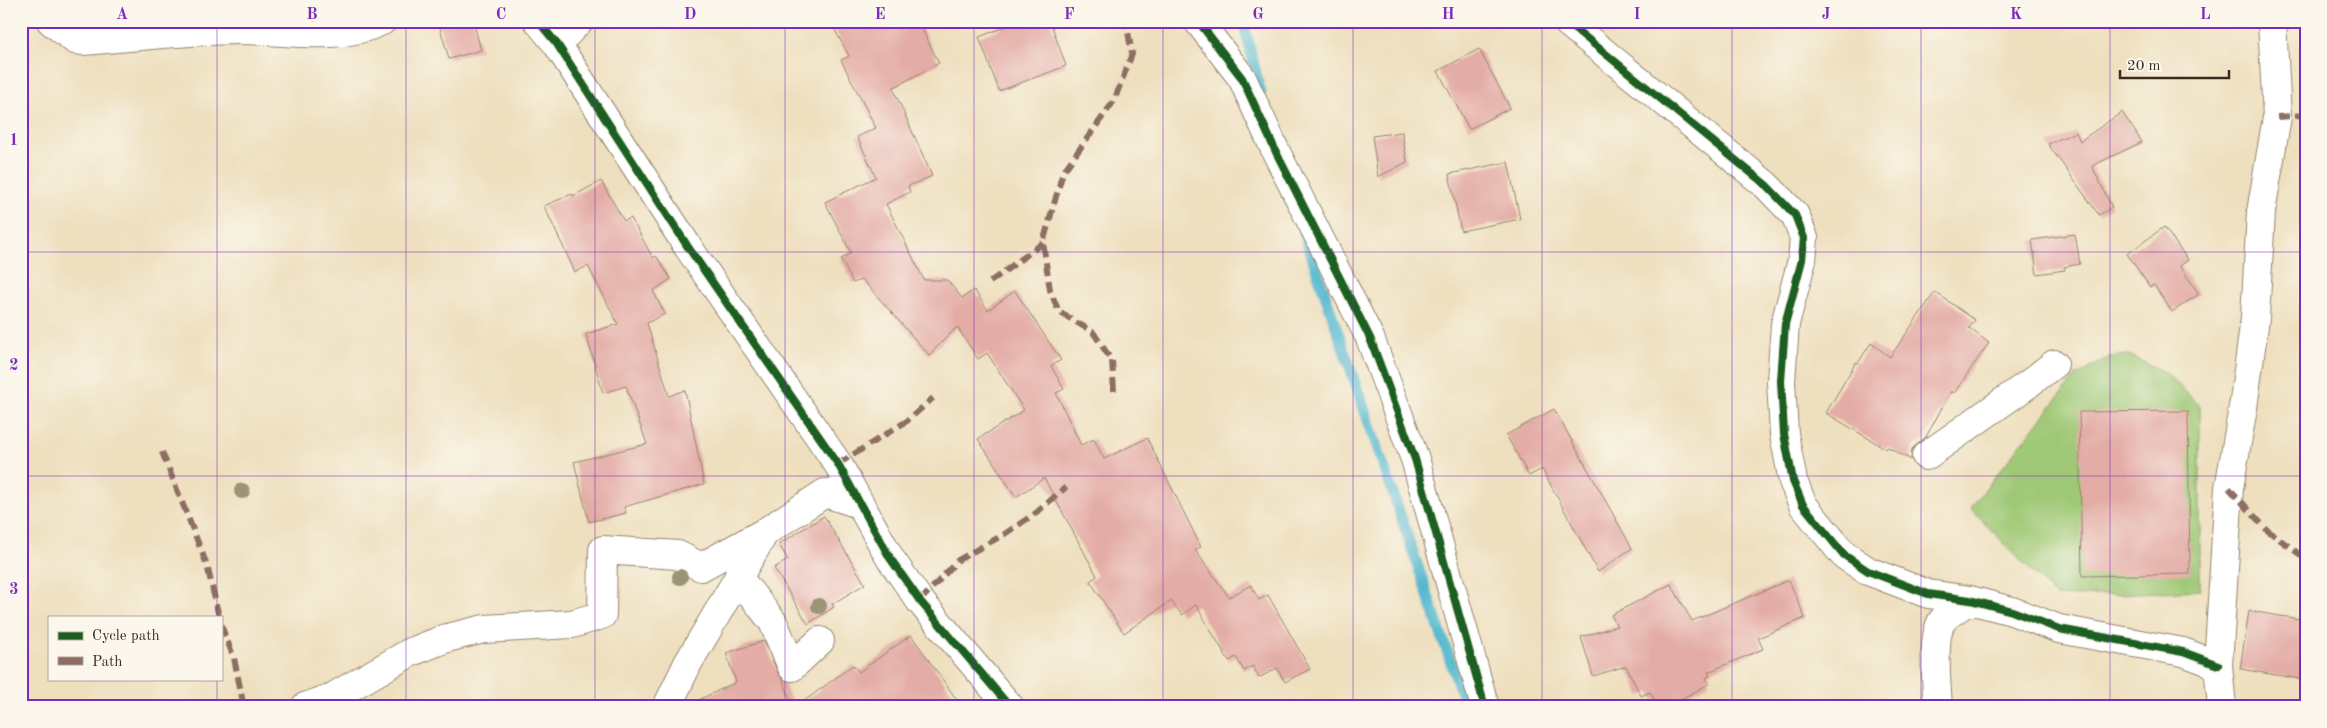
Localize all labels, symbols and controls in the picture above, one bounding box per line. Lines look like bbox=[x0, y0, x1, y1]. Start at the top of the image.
text: A bbox=[116, 7, 128, 23]
text: B bbox=[306, 7, 318, 23]
text: C bbox=[496, 7, 506, 23]
text: D bbox=[684, 7, 696, 23]
text: E bbox=[874, 7, 886, 23]
text: F bbox=[1064, 7, 1075, 23]
text: G bbox=[1252, 7, 1264, 23]
text: H bbox=[1441, 7, 1455, 23]
text: I bbox=[1633, 7, 1641, 23]
text: J bbox=[1822, 7, 1831, 23]
text: K bbox=[2010, 7, 2022, 23]
text: L bbox=[2200, 7, 2211, 23]
scale bar bbox=[2120, 48, 2228, 80]
text: 20 m bbox=[2127, 59, 2161, 74]
text: 1 bbox=[9, 133, 19, 149]
text: 2 bbox=[9, 358, 19, 374]
text: 3 bbox=[9, 582, 19, 598]
legend bbox=[48, 616, 222, 680]
text: Cycle path bbox=[92, 629, 160, 644]
text: Path bbox=[92, 655, 122, 670]

